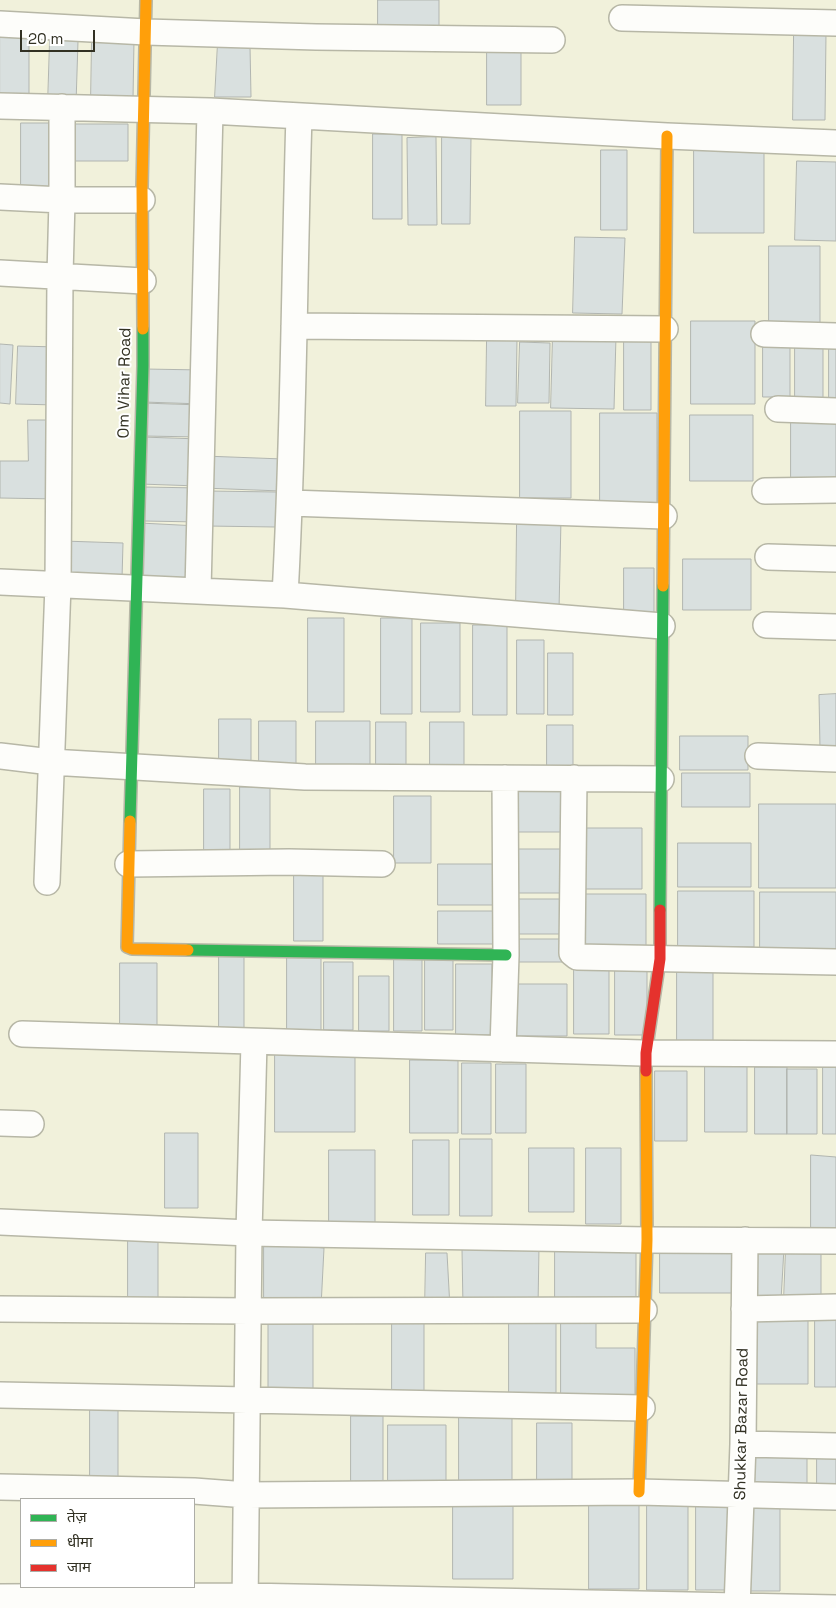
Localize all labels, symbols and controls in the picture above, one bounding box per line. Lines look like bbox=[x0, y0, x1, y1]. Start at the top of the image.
scale bar bbox=[22, 20, 98, 52]
text: 20 m bbox=[28, 29, 63, 48]
street label: Om Vihar Road bbox=[114, 327, 136, 439]
street label: Shukkar Bazar Road bbox=[731, 1348, 753, 1500]
legend bbox=[20, 1498, 195, 1588]
text: तेज़ bbox=[67, 1507, 87, 1526]
text: धीमा bbox=[67, 1532, 93, 1551]
text: जाम bbox=[67, 1557, 91, 1576]

